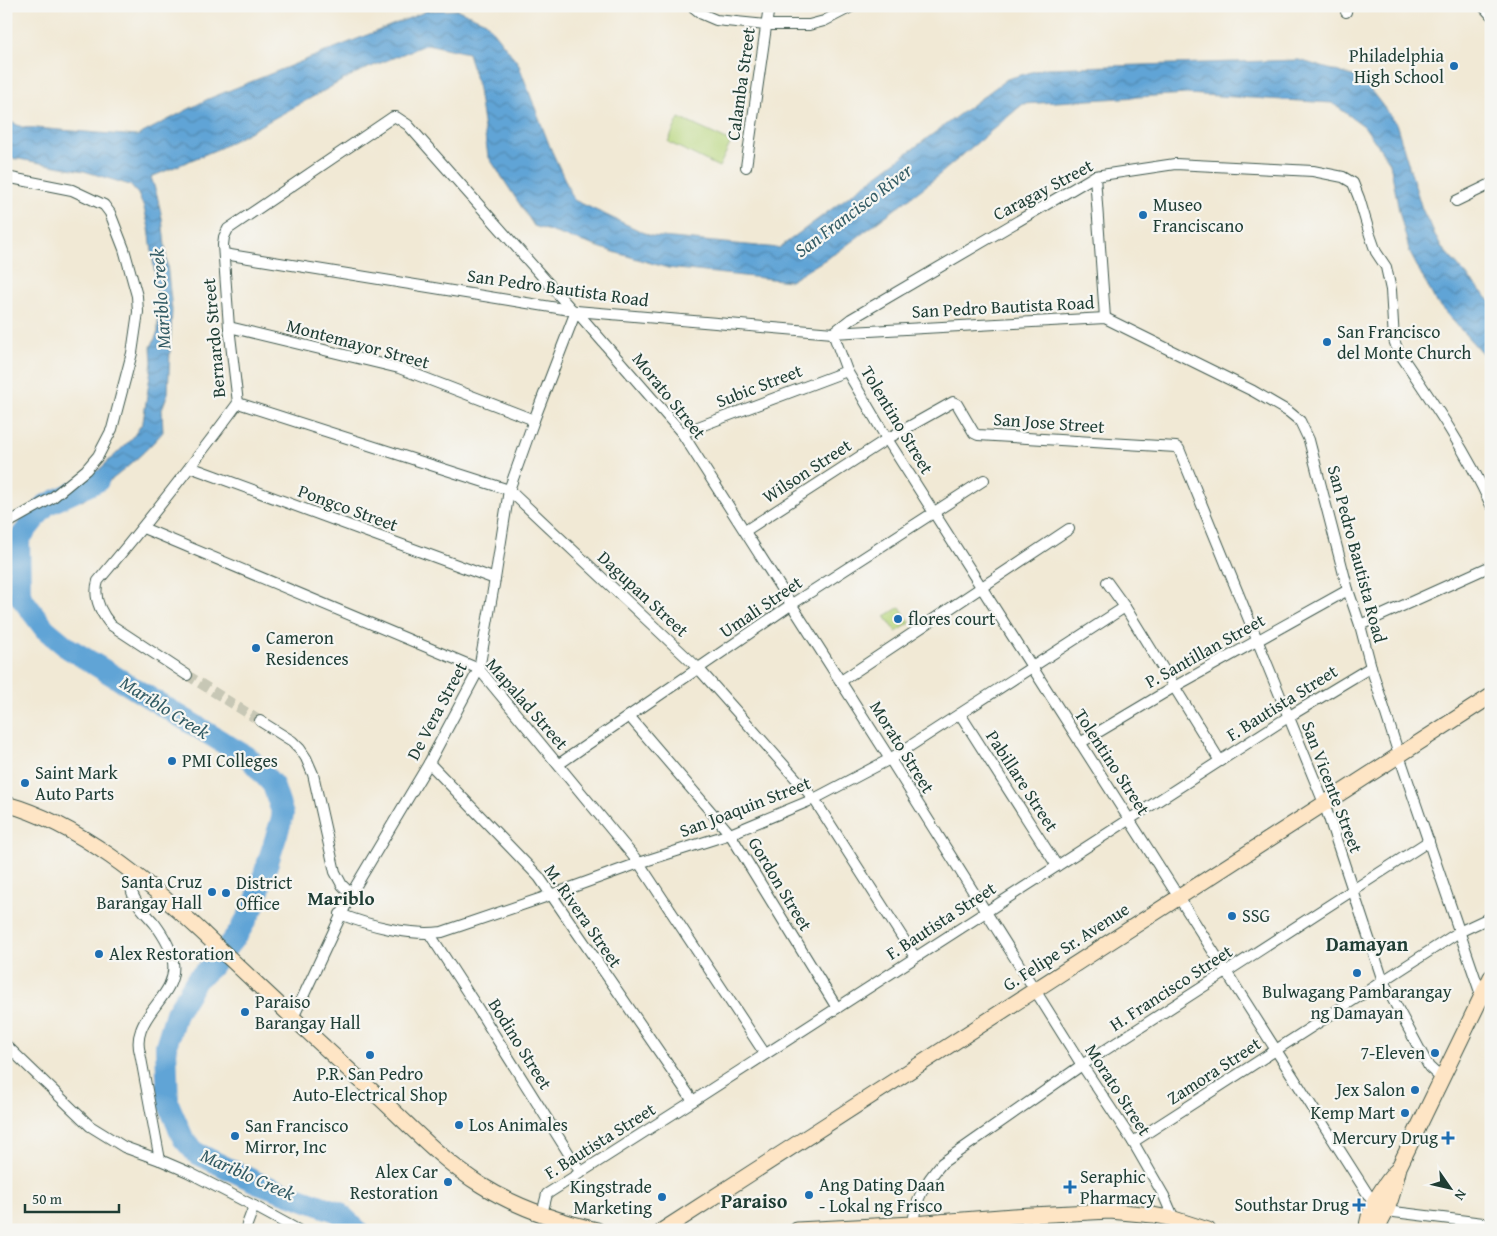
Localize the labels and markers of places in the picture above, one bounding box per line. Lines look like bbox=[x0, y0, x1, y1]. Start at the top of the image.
place label: Philadelphia High School bbox=[1349, 42, 1444, 90]
marker: Philadelphia High School bbox=[1448, 60, 1460, 72]
place label: Museo Franciscano bbox=[1153, 191, 1244, 239]
marker: Museo Franciscano bbox=[1137, 209, 1149, 221]
place label: San Francisco del Monte Church bbox=[1337, 318, 1471, 366]
marker: San Francisco del Monte Church bbox=[1321, 336, 1333, 348]
place label: flores court bbox=[908, 605, 996, 632]
marker: flores court bbox=[892, 613, 904, 625]
place label: Cameron Residences bbox=[266, 624, 349, 672]
marker: Cameron Residences bbox=[250, 642, 262, 654]
place label: PMI Colleges bbox=[182, 747, 278, 774]
marker: PMI Colleges bbox=[166, 755, 178, 767]
place label: Saint Mark Auto Parts bbox=[35, 759, 118, 807]
marker: Saint Mark Auto Parts bbox=[19, 777, 31, 789]
place label: Santa Cruz Barangay Hall bbox=[96, 868, 202, 916]
place label: District Office bbox=[236, 869, 293, 917]
marker: Santa Cruz Barangay Hall bbox=[206, 886, 218, 898]
marker: District Office bbox=[220, 887, 232, 899]
place label: SSG bbox=[1242, 902, 1271, 929]
marker: SSG bbox=[1226, 910, 1238, 922]
place label: Alex Restoration bbox=[109, 940, 234, 967]
marker: Alex Restoration bbox=[93, 948, 105, 960]
marker: Bulwagang Pambarangay ng Damayan bbox=[1351, 967, 1363, 979]
place label: Bulwagang Pambarangay ng Damayan bbox=[1262, 978, 1452, 1026]
place label: Paraiso Barangay Hall bbox=[255, 988, 361, 1036]
marker: Paraiso Barangay Hall bbox=[239, 1006, 251, 1018]
place label: 7-Eleven bbox=[1360, 1039, 1425, 1066]
marker: 7-Eleven bbox=[1429, 1047, 1441, 1059]
marker: P.R. San Pedro Auto-Electrical Shop bbox=[364, 1049, 376, 1061]
place label: P.R. San Pedro Auto-Electrical Shop bbox=[292, 1060, 448, 1108]
place label: Jex Salon bbox=[1334, 1076, 1405, 1103]
marker: Jex Salon bbox=[1409, 1084, 1421, 1096]
place label: Kemp Mart bbox=[1310, 1099, 1396, 1126]
marker: Kemp Mart bbox=[1399, 1107, 1411, 1119]
place label: Los Animales bbox=[469, 1111, 568, 1138]
place label: San Francisco Mirror, Inc bbox=[245, 1112, 348, 1160]
marker: Los Animales bbox=[453, 1119, 465, 1131]
place label: Mercury Drug bbox=[1333, 1124, 1438, 1151]
marker: San Francisco Mirror, Inc bbox=[229, 1130, 241, 1142]
marker: Mercury Drug bbox=[1442, 1132, 1454, 1144]
place label: Alex Car Restoration bbox=[350, 1158, 439, 1206]
place label: Seraphic Pharmacy bbox=[1080, 1163, 1156, 1211]
place label: Ang Dating Daan - Lokal ng Frisco bbox=[819, 1171, 945, 1219]
place label: Kingstrade Marketing bbox=[570, 1173, 652, 1221]
marker: Alex Car Restoration bbox=[442, 1176, 454, 1188]
marker: Seraphic Pharmacy bbox=[1064, 1181, 1076, 1193]
marker: Ang Dating Daan - Lokal ng Frisco bbox=[803, 1189, 815, 1201]
marker: Kingstrade Marketing bbox=[656, 1191, 668, 1203]
place label: Southstar Drug bbox=[1234, 1191, 1349, 1218]
marker: Southstar Drug bbox=[1353, 1199, 1365, 1211]

